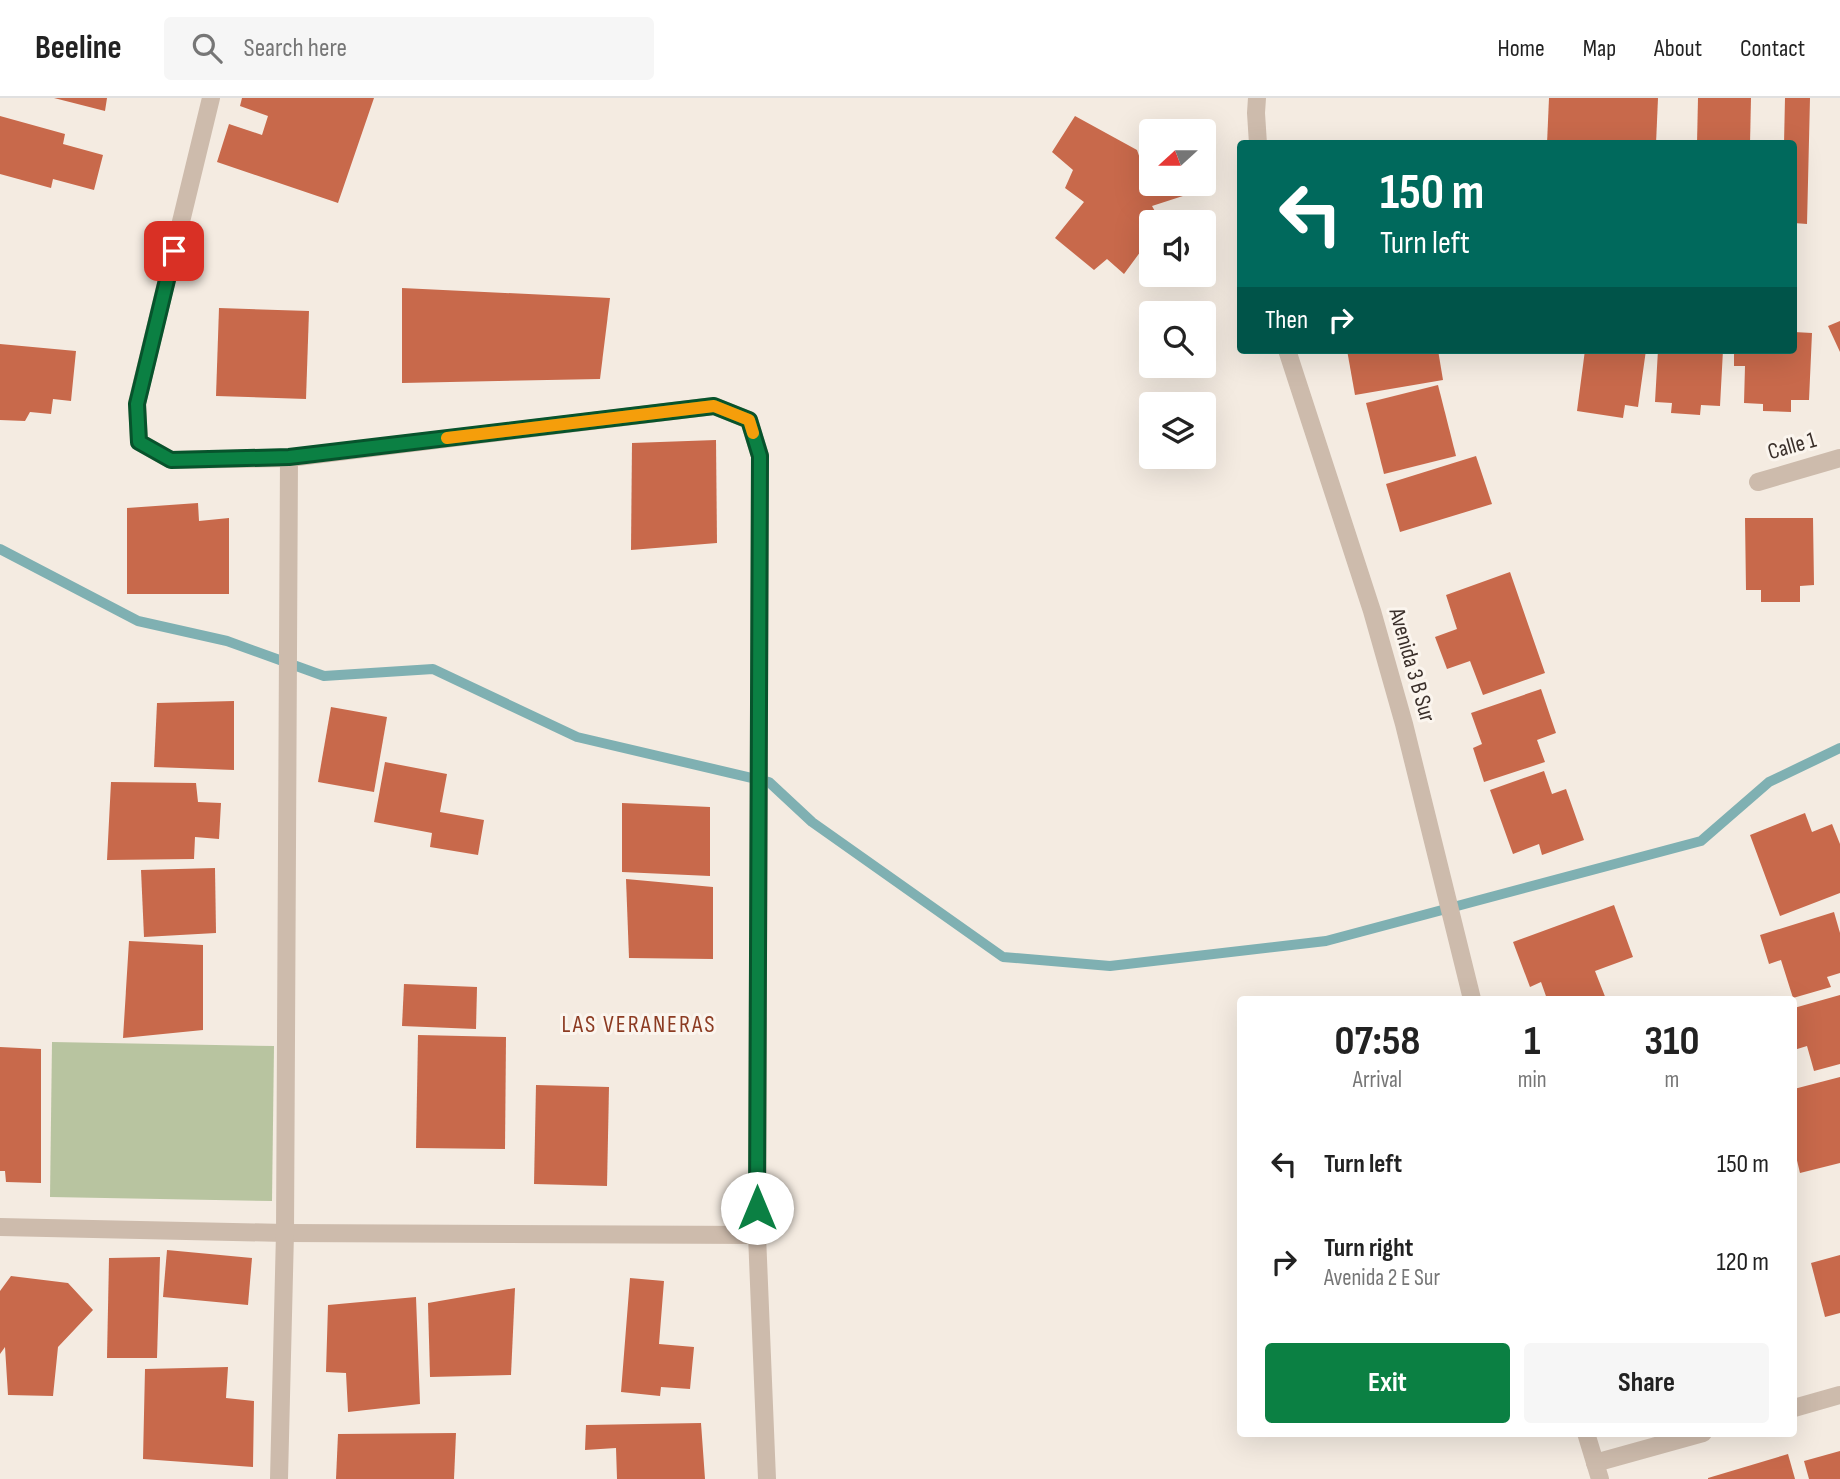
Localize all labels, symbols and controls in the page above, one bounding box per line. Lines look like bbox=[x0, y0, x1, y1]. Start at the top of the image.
search box bbox=[164, 17, 654, 80]
text: Beeline bbox=[35, 28, 122, 68]
icon: search bbox=[188, 29, 226, 67]
text: Search here bbox=[244, 33, 347, 64]
text: Home bbox=[1497, 34, 1545, 63]
text: Map bbox=[1583, 34, 1616, 63]
text: About bbox=[1654, 34, 1702, 63]
text: Contact bbox=[1740, 34, 1805, 63]
north arrow bbox=[1139, 119, 1216, 196]
map controls bbox=[1139, 119, 1216, 469]
text: 150 m bbox=[1380, 164, 1484, 223]
icon: left bbox=[1265, 168, 1356, 259]
button: sound bbox=[1139, 210, 1216, 287]
pin bbox=[144, 221, 204, 281]
text: Turn left bbox=[1380, 224, 1470, 263]
icon: arrive bbox=[155, 232, 193, 270]
button: search bbox=[1139, 301, 1216, 378]
icon: right bbox=[1322, 301, 1360, 339]
text: Then bbox=[1265, 305, 1308, 336]
button: layers bbox=[1139, 392, 1216, 469]
street label: Calle 1 bbox=[1765, 426, 1819, 466]
street label: Avenida 3 B Sur bbox=[1382, 604, 1442, 725]
district label: LAS VERANERAS bbox=[562, 1010, 716, 1039]
text: 07:58 bbox=[1335, 1016, 1420, 1067]
text: 1 bbox=[1524, 1016, 1540, 1067]
text: 310 bbox=[1644, 1016, 1699, 1067]
text: Arrival bbox=[1353, 1066, 1402, 1094]
text: min bbox=[1518, 1066, 1547, 1094]
text: m bbox=[1664, 1066, 1679, 1094]
icon: left bbox=[1265, 1145, 1303, 1183]
text: Turn left bbox=[1324, 1149, 1402, 1180]
text: 150 m bbox=[1717, 1149, 1769, 1180]
position arrow bbox=[720, 1171, 794, 1245]
text: Turn right bbox=[1324, 1233, 1413, 1264]
icon: right bbox=[1265, 1243, 1303, 1281]
text: 120 m bbox=[1716, 1247, 1769, 1278]
text: Avenida 2 E Sur bbox=[1324, 1264, 1440, 1292]
button: Exit bbox=[1265, 1343, 1510, 1423]
button: Share bbox=[1524, 1343, 1769, 1423]

